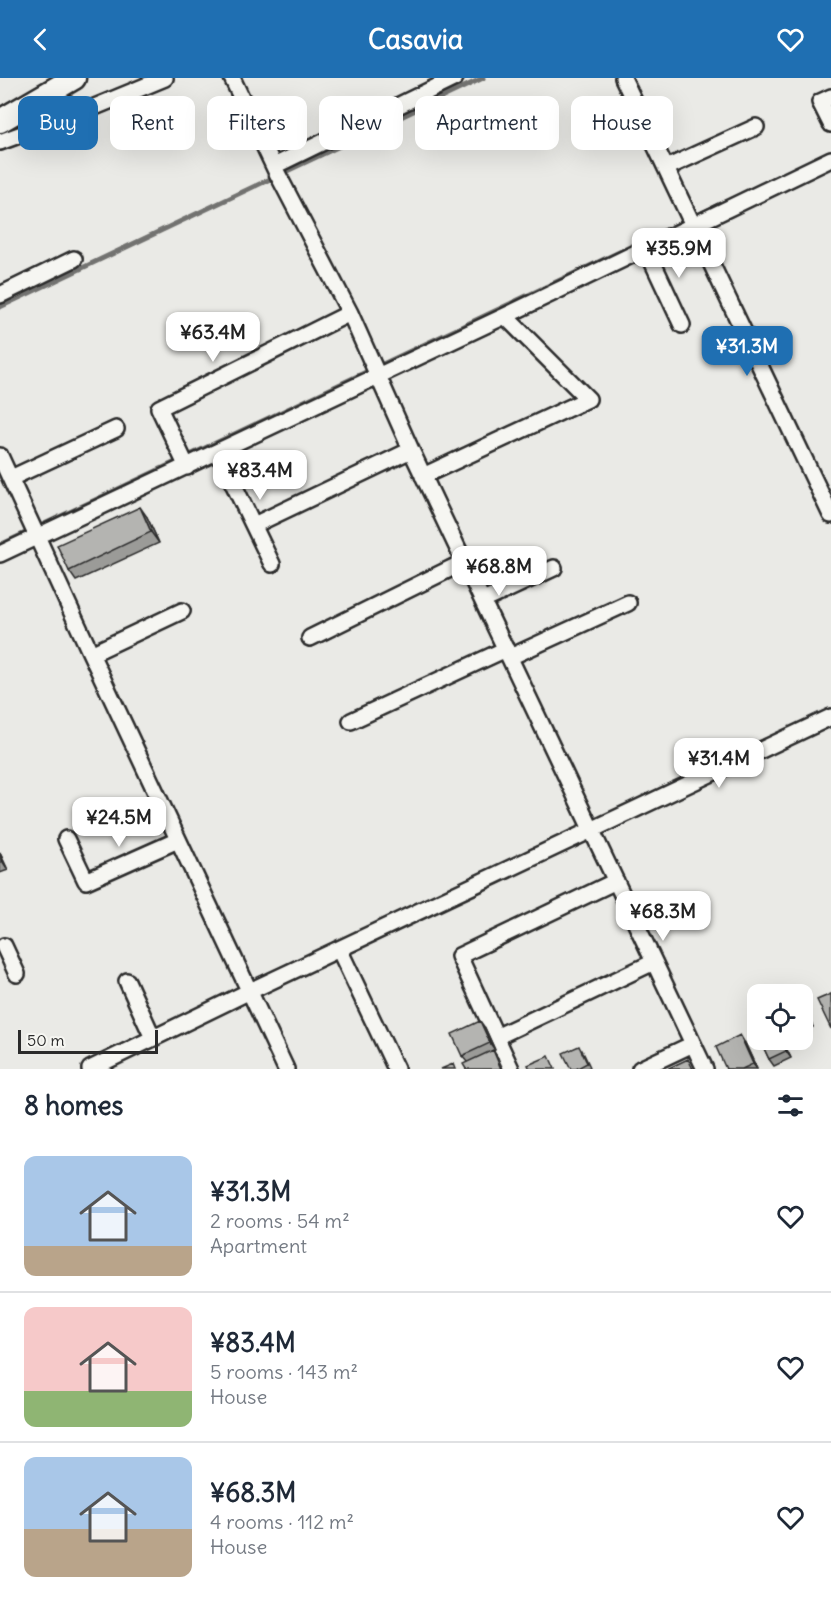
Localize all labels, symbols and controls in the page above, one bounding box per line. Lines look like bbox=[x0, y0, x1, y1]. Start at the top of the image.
text: Casavia bbox=[368, 22, 463, 56]
icon: back bbox=[24, 23, 57, 56]
icon: heart bbox=[774, 23, 807, 56]
chip: Buy bbox=[18, 96, 98, 150]
chip: Rent bbox=[110, 96, 195, 150]
chip: Filters bbox=[207, 96, 307, 150]
chip: New bbox=[319, 96, 403, 150]
chip: Apartment bbox=[415, 96, 559, 150]
chip: House bbox=[571, 96, 673, 150]
pin: ¥35.9M bbox=[630, 228, 728, 279]
text: ¥35.9M bbox=[646, 235, 712, 260]
pin: ¥63.4M bbox=[164, 312, 262, 363]
text: ¥63.4M bbox=[180, 319, 246, 344]
pin: ¥31.3M bbox=[698, 326, 796, 377]
text: ¥31.3M bbox=[716, 333, 778, 358]
pin: ¥83.4M bbox=[211, 450, 309, 501]
text: ¥83.4M bbox=[227, 457, 293, 482]
pin: ¥68.8M bbox=[450, 546, 548, 597]
text: ¥68.8M bbox=[466, 553, 532, 578]
pin: ¥31.4M bbox=[670, 738, 768, 789]
text: ¥31.4M bbox=[688, 745, 750, 770]
pin: ¥24.5M bbox=[70, 797, 168, 848]
text: ¥24.5M bbox=[86, 804, 152, 829]
pin: ¥68.3M bbox=[614, 891, 712, 942]
text: ¥68.3M bbox=[630, 898, 696, 923]
map controls bbox=[747, 984, 813, 1050]
button: locate bbox=[747, 984, 813, 1050]
scale bar bbox=[18, 1027, 158, 1055]
text: 50 m bbox=[27, 1030, 65, 1050]
text: 8 homes bbox=[24, 1089, 123, 1122]
icon: filters bbox=[774, 1089, 807, 1122]
text: ¥31.3M bbox=[210, 1175, 291, 1208]
icon: home bbox=[72, 1180, 144, 1252]
icon: heart bbox=[774, 1200, 807, 1233]
text: 2 rooms · 54 m² bbox=[210, 1208, 350, 1233]
text: Apartment bbox=[210, 1233, 307, 1258]
text: ¥83.4M bbox=[210, 1326, 296, 1359]
icon: home bbox=[72, 1331, 144, 1403]
icon: heart bbox=[774, 1351, 807, 1384]
text: 5 rooms · 143 m² bbox=[210, 1359, 358, 1384]
text: House bbox=[210, 1384, 267, 1409]
text: ¥68.3M bbox=[210, 1476, 296, 1509]
icon: home bbox=[72, 1481, 144, 1553]
icon: heart bbox=[774, 1501, 807, 1534]
text: 4 rooms · 112 m² bbox=[210, 1509, 354, 1534]
text: House bbox=[210, 1534, 267, 1559]

